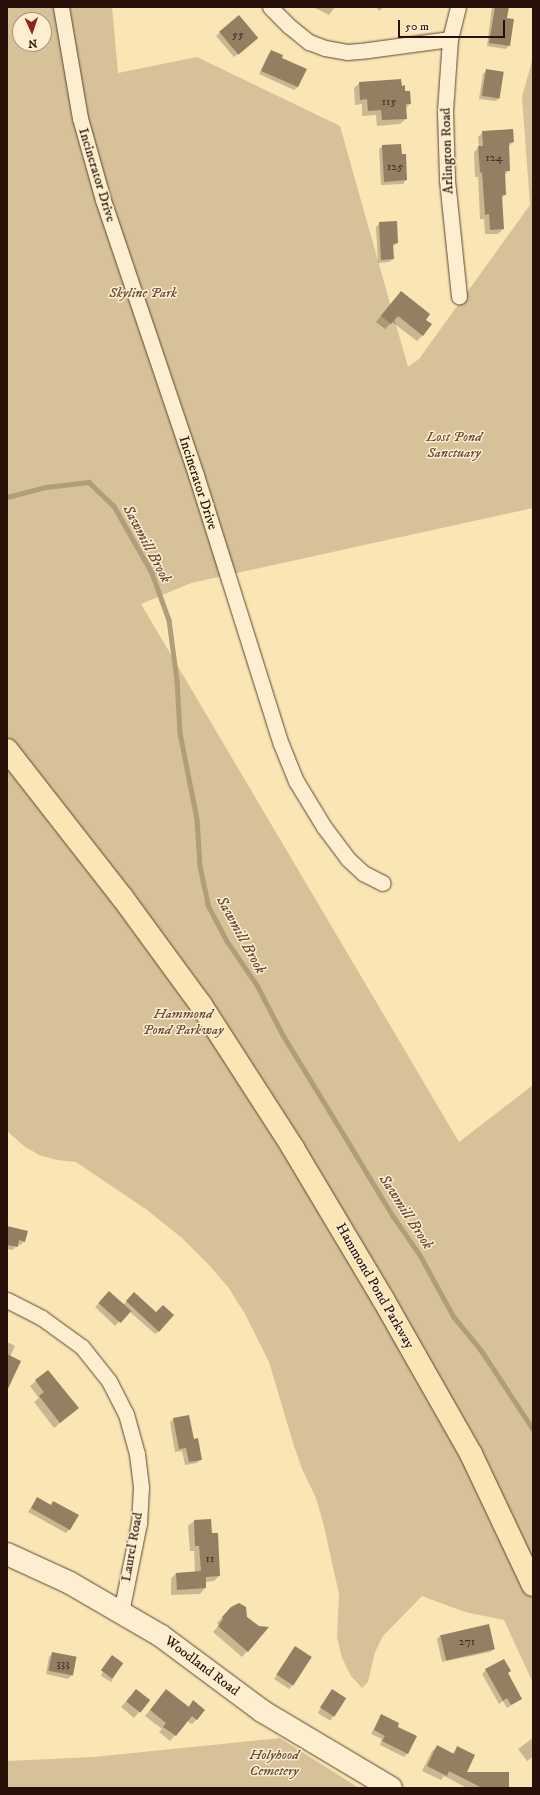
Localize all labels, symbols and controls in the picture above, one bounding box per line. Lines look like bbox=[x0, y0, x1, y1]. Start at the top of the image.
north arrow bbox=[12, 12, 52, 52]
scale bar bbox=[400, 12, 507, 38]
text: 50 m bbox=[405, 19, 429, 34]
house number: 55 bbox=[232, 28, 244, 42]
text: N bbox=[28, 36, 37, 50]
house number: 115 bbox=[382, 95, 396, 109]
street label: Arlington Road bbox=[437, 107, 457, 195]
street label: Incinerator Drive bbox=[75, 126, 119, 224]
house number: 124 bbox=[485, 151, 503, 165]
house number: 125 bbox=[387, 160, 403, 174]
park label: Skyline Park bbox=[109, 285, 177, 301]
park label: Lost Pond Sanctuary bbox=[426, 429, 482, 462]
street label: Incinerator Drive bbox=[175, 434, 221, 532]
water label: Sawmill Brook bbox=[119, 502, 175, 586]
water label: Sawmill Brook bbox=[212, 893, 270, 977]
park label: Hammond Pond Parkway bbox=[143, 1006, 223, 1038]
water label: Sawmill Brook bbox=[375, 1171, 437, 1253]
street label: Hammond Pond Parkway bbox=[332, 1220, 418, 1352]
street label: Laurel Road bbox=[118, 1511, 146, 1583]
house number: 11 bbox=[206, 1552, 214, 1566]
street label: Woodland Road bbox=[161, 1632, 243, 1700]
house number: 271 bbox=[459, 1635, 475, 1649]
house number: 333 bbox=[56, 1657, 70, 1671]
park label: Holyhood Cemetery bbox=[249, 1747, 299, 1780]

